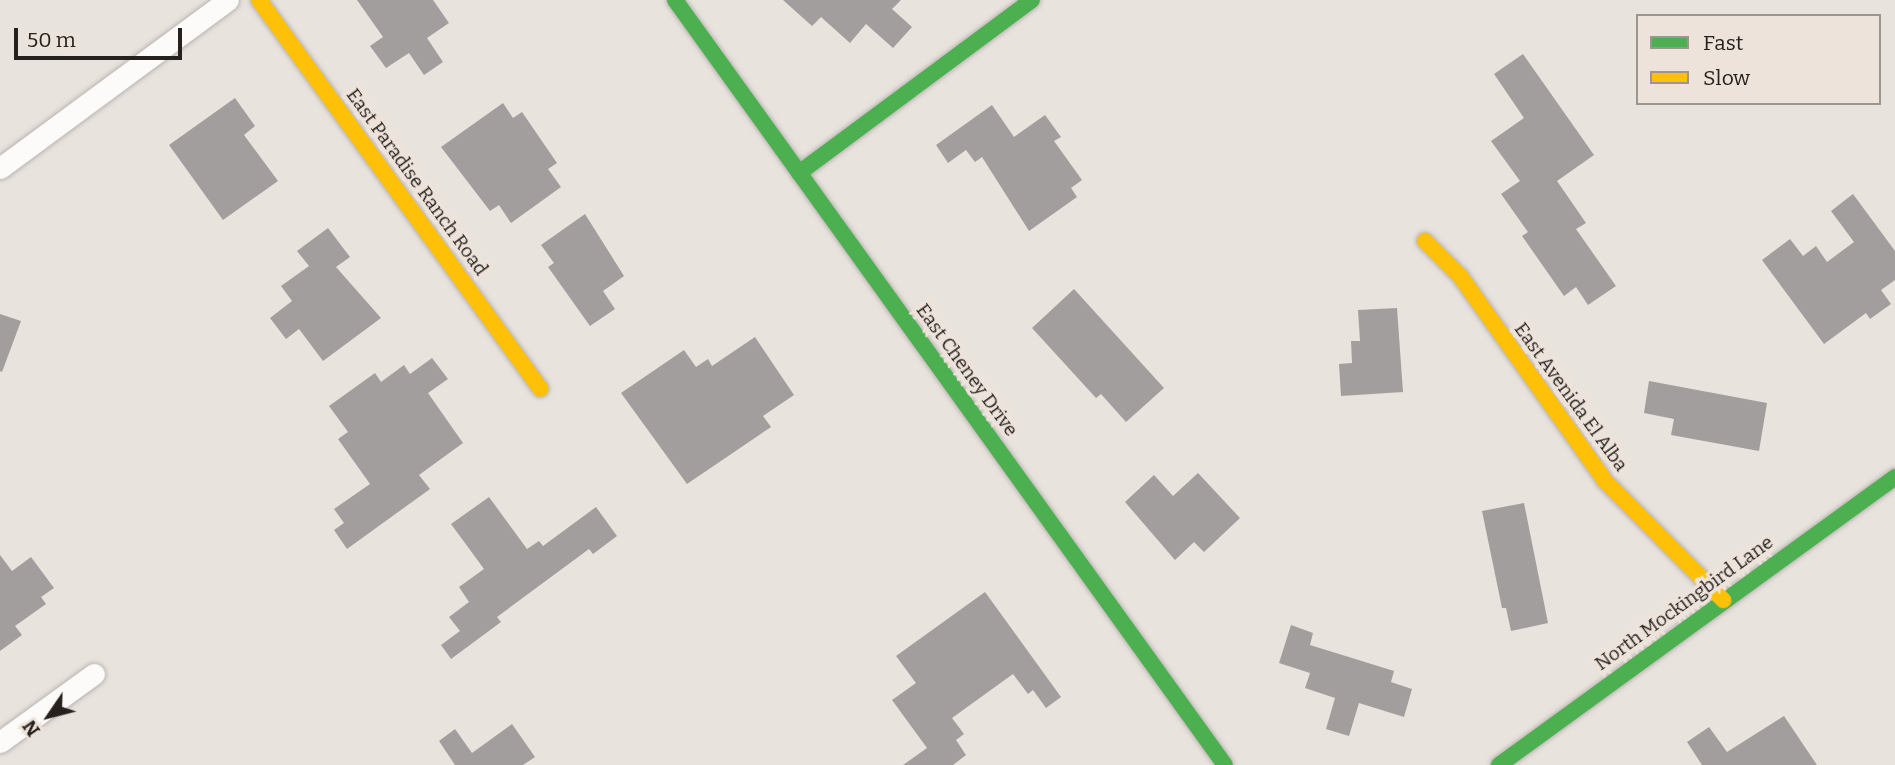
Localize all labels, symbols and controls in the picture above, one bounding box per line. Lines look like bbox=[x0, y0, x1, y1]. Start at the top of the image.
scale bar bbox=[18, 14, 186, 58]
legend bbox=[1636, 14, 1881, 105]
text: 50 m bbox=[27, 27, 76, 53]
text: Fast bbox=[1703, 30, 1743, 56]
text: Slow bbox=[1703, 65, 1750, 91]
street label: East Paradise Ranch Road bbox=[341, 84, 493, 280]
street label: East Cheney Drive bbox=[911, 299, 1023, 441]
street label: East Avenida El Alba bbox=[1509, 318, 1633, 476]
street label: North Mockingbird Lane bbox=[1591, 531, 1777, 675]
north arrow bbox=[14, 681, 84, 751]
text: N bbox=[18, 716, 45, 741]

